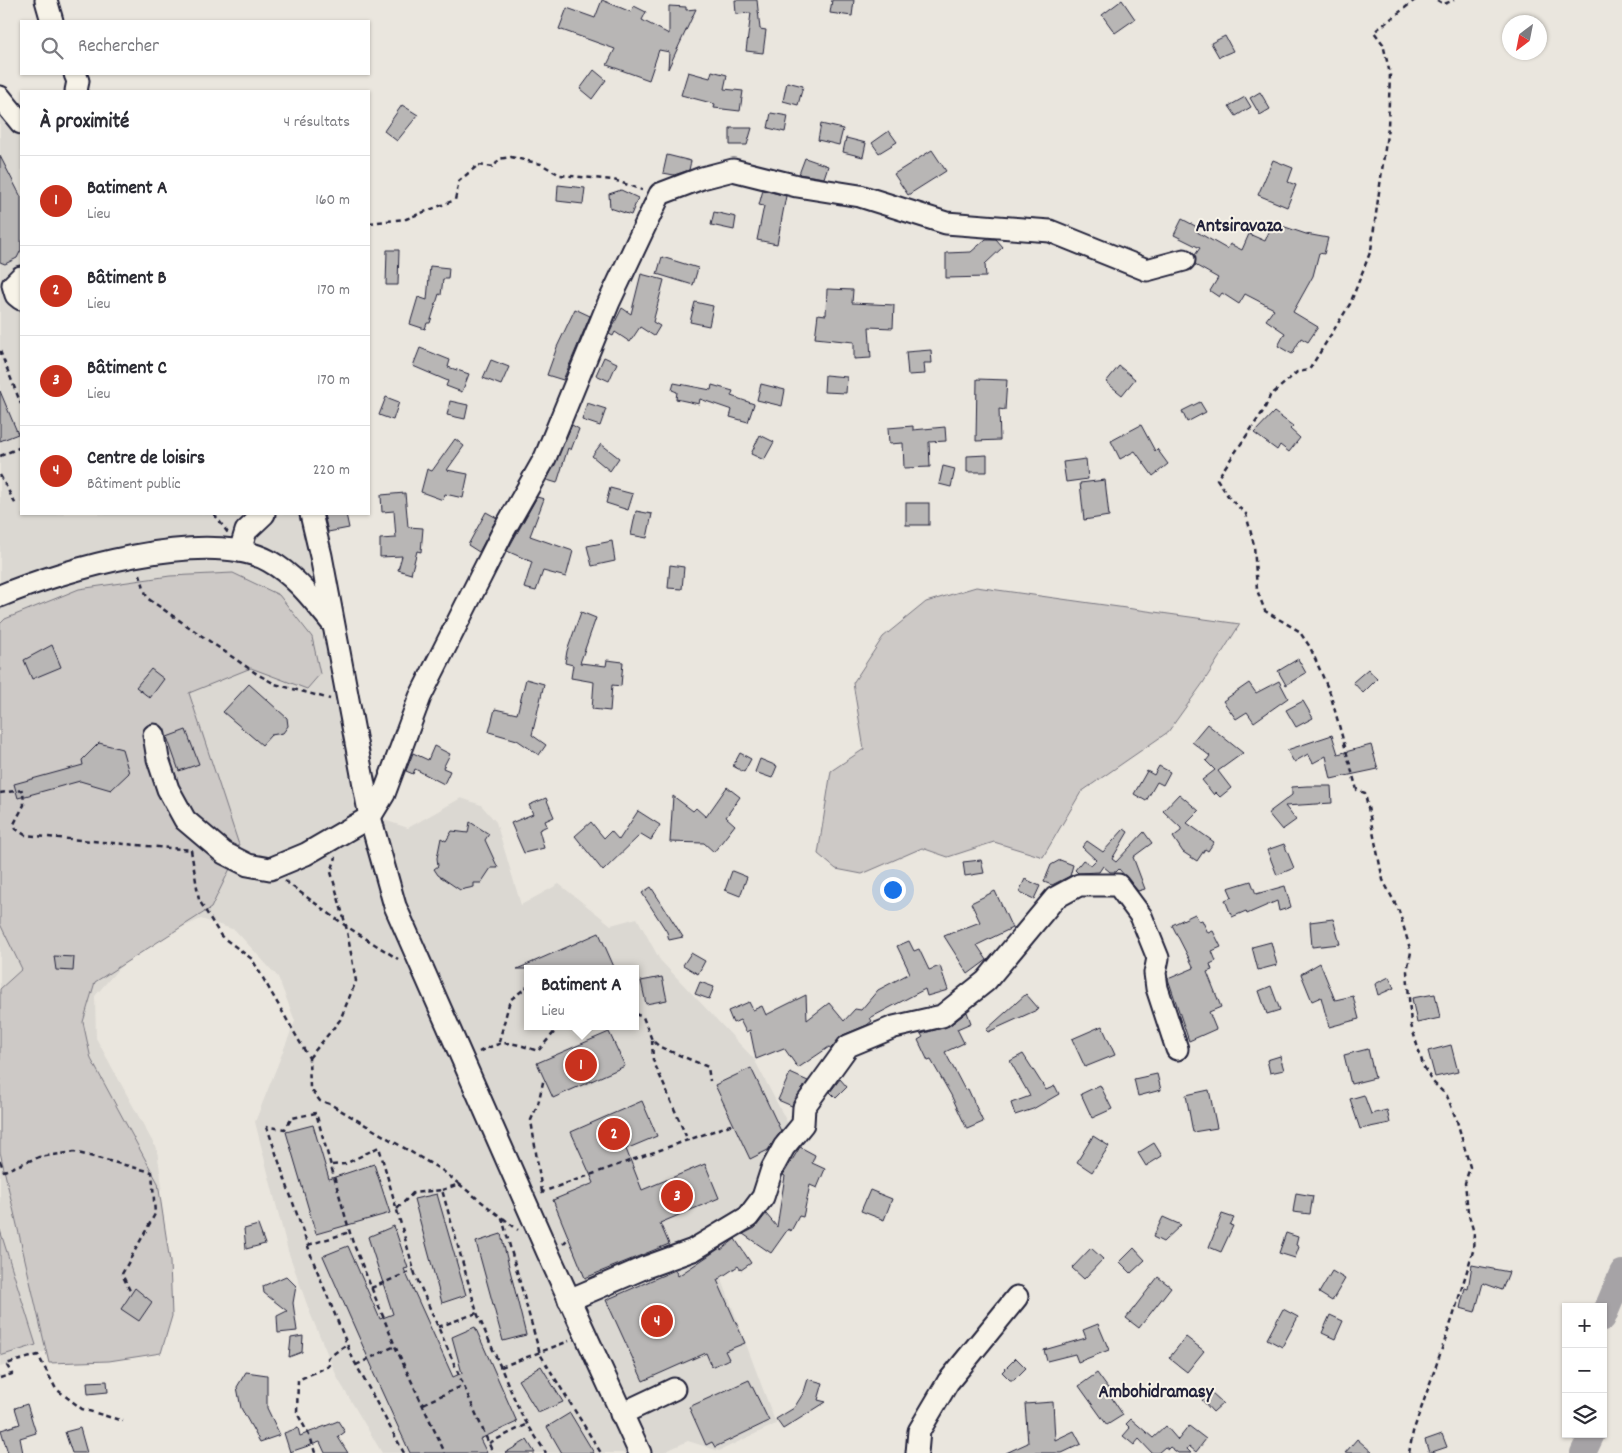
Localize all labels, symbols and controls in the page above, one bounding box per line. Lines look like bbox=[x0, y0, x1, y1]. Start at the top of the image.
north arrow bbox=[1502, 15, 1547, 60]
search box bbox=[20, 20, 370, 75]
icon: search bbox=[38, 34, 66, 62]
text: Rechercher bbox=[78, 34, 159, 61]
text: À proximité bbox=[40, 108, 129, 138]
text: 4 résultats bbox=[283, 111, 350, 134]
text: Batiment A bbox=[87, 176, 167, 203]
text: 1 bbox=[54, 189, 58, 212]
text: 160 m bbox=[315, 189, 350, 212]
text: Lieu bbox=[87, 203, 110, 226]
district label: Antsiravaza bbox=[1196, 214, 1283, 241]
text: Bâtiment B bbox=[87, 266, 167, 293]
text: 2 bbox=[53, 279, 60, 302]
text: 170 m bbox=[317, 279, 350, 302]
text: Lieu bbox=[87, 293, 110, 316]
text: Bâtiment C bbox=[87, 356, 167, 383]
text: 3 bbox=[52, 369, 60, 392]
text: 170 m bbox=[317, 369, 350, 392]
text: Lieu bbox=[87, 383, 110, 406]
text: Centre de loisirs bbox=[87, 446, 205, 473]
text: 4 bbox=[53, 459, 59, 482]
text: 220 m bbox=[313, 459, 350, 482]
text: Bâtiment public bbox=[87, 473, 181, 496]
your location bbox=[880, 877, 906, 903]
popup bbox=[524, 965, 639, 1030]
text: Batiment A bbox=[541, 973, 622, 1000]
text: Lieu bbox=[541, 1000, 565, 1023]
pin: 1 bbox=[565, 1046, 597, 1084]
pin: 2 bbox=[598, 1115, 630, 1153]
pin: 3 bbox=[661, 1177, 693, 1215]
pin: 4 bbox=[641, 1302, 673, 1340]
map controls bbox=[1562, 1303, 1607, 1438]
button: + bbox=[1562, 1303, 1607, 1348]
button: − bbox=[1562, 1348, 1607, 1393]
district label: Ambohidramasy bbox=[1099, 1380, 1215, 1407]
button: layers bbox=[1562, 1393, 1607, 1438]

